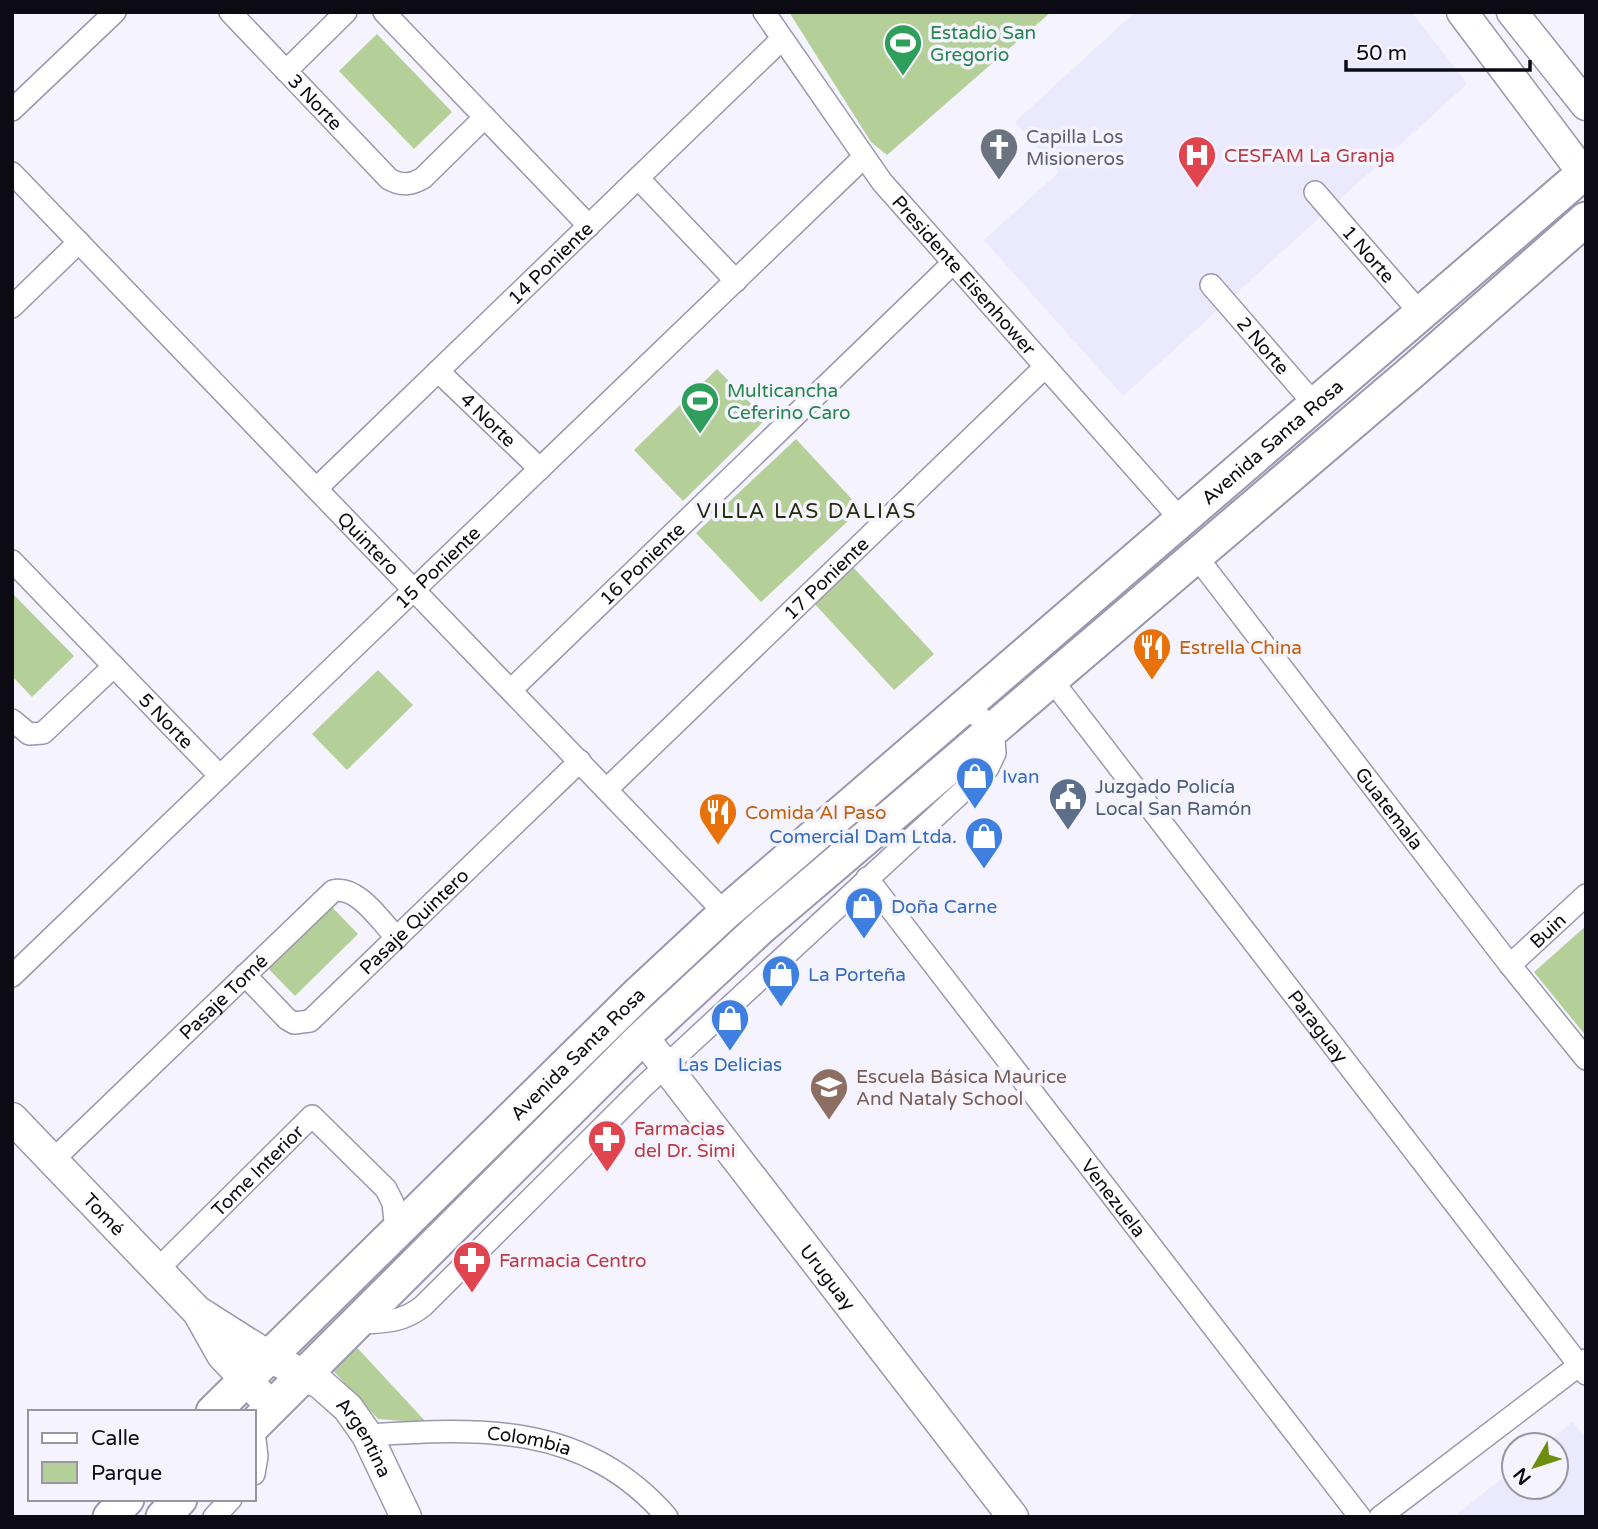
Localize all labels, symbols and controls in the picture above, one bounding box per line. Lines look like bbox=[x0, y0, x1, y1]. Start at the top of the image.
sports icon: Estadio San Gregorio bbox=[882, 22, 924, 77]
place label: Estadio San Gregorio bbox=[930, 22, 1036, 66]
scale bar bbox=[1346, 28, 1530, 72]
text: 50 m bbox=[1356, 41, 1407, 66]
street label: 3 Norte bbox=[283, 70, 346, 135]
church icon: Capilla Los Misioneros bbox=[978, 126, 1020, 181]
place label: Capilla Los Misioneros bbox=[1026, 126, 1124, 170]
hospital icon: CESFAM La Granja bbox=[1176, 134, 1218, 189]
place label: CESFAM La Granja bbox=[1224, 145, 1395, 167]
street label: Presidente Eisenhower bbox=[887, 191, 1040, 360]
street label: 14 Poniente bbox=[504, 218, 598, 310]
street label: 1 Norte bbox=[1337, 221, 1399, 288]
street label: 2 Norte bbox=[1232, 313, 1293, 379]
street label: Avenida Santa Rosa bbox=[1197, 375, 1348, 509]
sports icon: Multicancha Ceferino Caro bbox=[679, 380, 721, 435]
place label: Multicancha Ceferino Caro bbox=[727, 380, 851, 424]
street label: 4 Norte bbox=[455, 389, 520, 452]
district label: VILLA LAS DALIAS bbox=[697, 499, 918, 524]
street label: Quintero bbox=[332, 508, 403, 580]
street label: 16 Poniente bbox=[596, 518, 690, 610]
street label: 15 Poniente bbox=[391, 522, 485, 614]
street label: 17 Poniente bbox=[780, 533, 874, 625]
restaurant icon: Estrella China bbox=[1131, 626, 1173, 681]
place label: Estrella China bbox=[1179, 637, 1302, 659]
street label: 5 Norte bbox=[134, 689, 197, 754]
shop icon: Ivan bbox=[954, 755, 996, 810]
street label: Guatemala bbox=[1350, 763, 1427, 854]
place label: Ivan bbox=[1002, 766, 1039, 788]
public building icon: Juzgado Policía Local San Ramón bbox=[1047, 776, 1089, 831]
place label: Juzgado Policía Local San Ramón bbox=[1095, 776, 1252, 820]
restaurant icon: Comida Al Paso bbox=[697, 791, 739, 846]
place label: Comida Al Paso bbox=[745, 802, 887, 824]
shop icon: Comercial Dam Ltda. bbox=[963, 815, 1005, 870]
place label: Comercial Dam Ltda. bbox=[769, 826, 957, 848]
street label: Pasaje Quintero bbox=[355, 864, 473, 979]
shop icon: Doña Carne bbox=[843, 885, 885, 940]
place label: Doña Carne bbox=[891, 896, 997, 918]
street label: Buin bbox=[1526, 909, 1571, 953]
street label: Pasaje Tomé bbox=[175, 950, 272, 1044]
shop icon: La Porteña bbox=[760, 953, 802, 1008]
place label: La Porteña bbox=[808, 964, 906, 986]
street label: Avenida Santa Rosa bbox=[506, 984, 650, 1125]
street label: Paraguay bbox=[1283, 986, 1352, 1067]
shop icon: Las Delicias bbox=[709, 997, 751, 1052]
place label: Las Delicias bbox=[678, 1054, 782, 1076]
school or university icon: Escuela Básica Maurice And Nataly School bbox=[808, 1066, 850, 1121]
place label: Escuela Básica Maurice And Nataly School bbox=[856, 1066, 1067, 1110]
pharmacy icon: Farmacias del Dr. Simi bbox=[586, 1118, 628, 1173]
place label: Farmacias del Dr. Simi bbox=[634, 1118, 736, 1162]
street label: Tome Interior bbox=[208, 1120, 309, 1221]
street label: Venezuela bbox=[1076, 1155, 1150, 1242]
street label: Tomé bbox=[78, 1189, 129, 1240]
pharmacy icon: Farmacia Centro bbox=[451, 1239, 493, 1294]
street label: Uruguay bbox=[795, 1240, 859, 1315]
place label: Farmacia Centro bbox=[499, 1250, 646, 1272]
street label: Argentina bbox=[332, 1393, 395, 1481]
legend bbox=[28, 1410, 256, 1501]
street label: Colombia bbox=[486, 1423, 574, 1461]
text: Calle bbox=[91, 1426, 140, 1451]
north arrow bbox=[1500, 1431, 1570, 1501]
text: Parque bbox=[91, 1461, 162, 1486]
text: N bbox=[1509, 1463, 1536, 1489]

